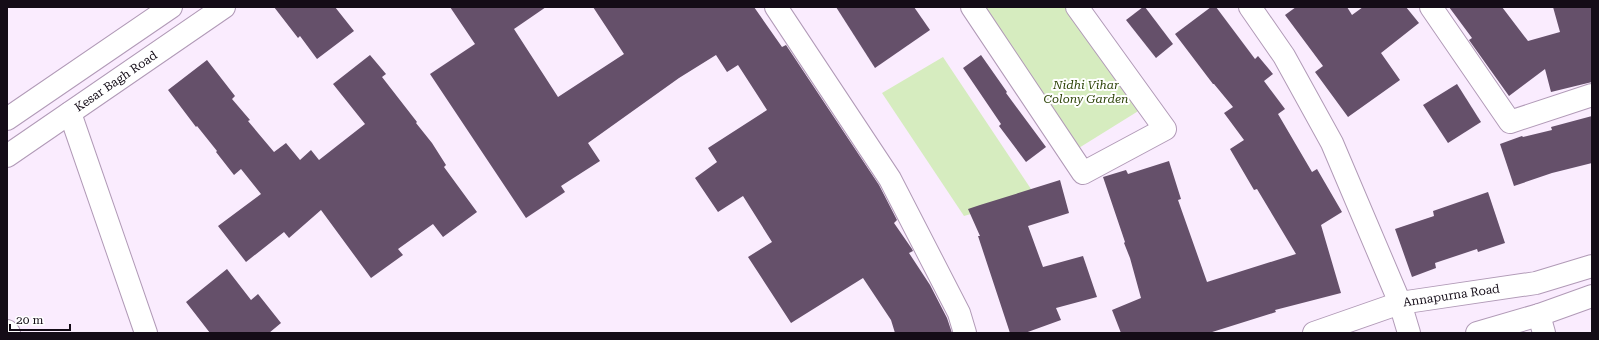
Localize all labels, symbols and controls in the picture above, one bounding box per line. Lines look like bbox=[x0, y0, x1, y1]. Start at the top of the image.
street label: Kesar Bagh Road bbox=[72, 48, 160, 114]
park label: Nidhi Vihar Colony Garden bbox=[1044, 78, 1128, 106]
street label: Annapurna Road bbox=[1402, 281, 1501, 309]
scale bar bbox=[10, 306, 70, 332]
text: 20 m bbox=[16, 313, 43, 327]

